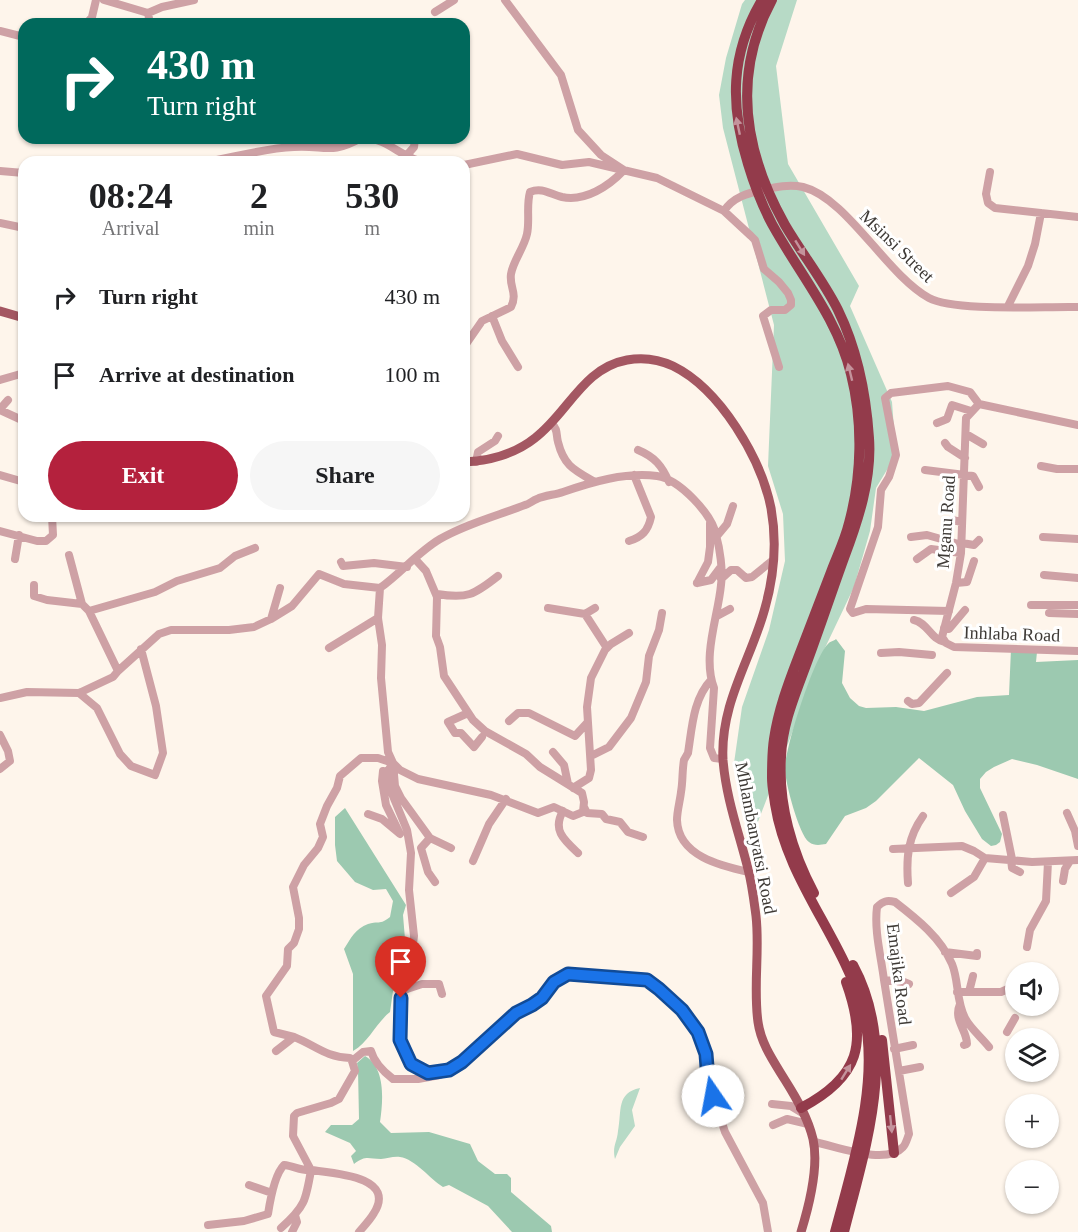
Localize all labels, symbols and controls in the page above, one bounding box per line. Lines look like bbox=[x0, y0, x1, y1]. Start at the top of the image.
icon: right bbox=[48, 42, 126, 120]
text: 430 m bbox=[147, 42, 256, 88]
text: Turn right bbox=[147, 91, 256, 121]
one-way arrow bbox=[733, 117, 743, 135]
text: 08:24 bbox=[89, 176, 173, 216]
text: 2 bbox=[250, 176, 268, 216]
text: 530 bbox=[345, 176, 399, 216]
street label: Msinsi Street bbox=[856, 206, 938, 286]
text: Arrival bbox=[102, 217, 160, 239]
text: min bbox=[243, 217, 275, 239]
text: m bbox=[365, 217, 380, 239]
one-way arrow bbox=[794, 240, 806, 256]
icon: right bbox=[48, 281, 81, 314]
text: Turn right bbox=[99, 284, 198, 309]
text: 430 m bbox=[384, 284, 440, 309]
icon: arrive bbox=[48, 359, 81, 392]
text: Arrive at destination bbox=[99, 362, 295, 387]
text: 100 m bbox=[384, 362, 440, 387]
one-way arrow bbox=[845, 363, 855, 381]
button: Exit bbox=[48, 441, 238, 510]
button: Share bbox=[250, 441, 440, 510]
street label: Mganu Road bbox=[933, 475, 959, 569]
street label: Inhlaba Road bbox=[963, 622, 1061, 646]
street label: Mhlambanyatsi Road bbox=[731, 760, 781, 916]
street label: Emajika Road bbox=[883, 922, 915, 1026]
pin bbox=[375, 936, 426, 998]
icon: arrive bbox=[384, 945, 417, 978]
map controls bbox=[1005, 962, 1059, 1214]
button: sound bbox=[1005, 962, 1059, 1016]
button: layers bbox=[1005, 1028, 1059, 1082]
position arrow bbox=[681, 1064, 745, 1128]
one-way arrow bbox=[840, 1064, 851, 1080]
button: + bbox=[1005, 1094, 1059, 1148]
one-way arrow bbox=[886, 1115, 896, 1134]
button: − bbox=[1005, 1160, 1059, 1214]

